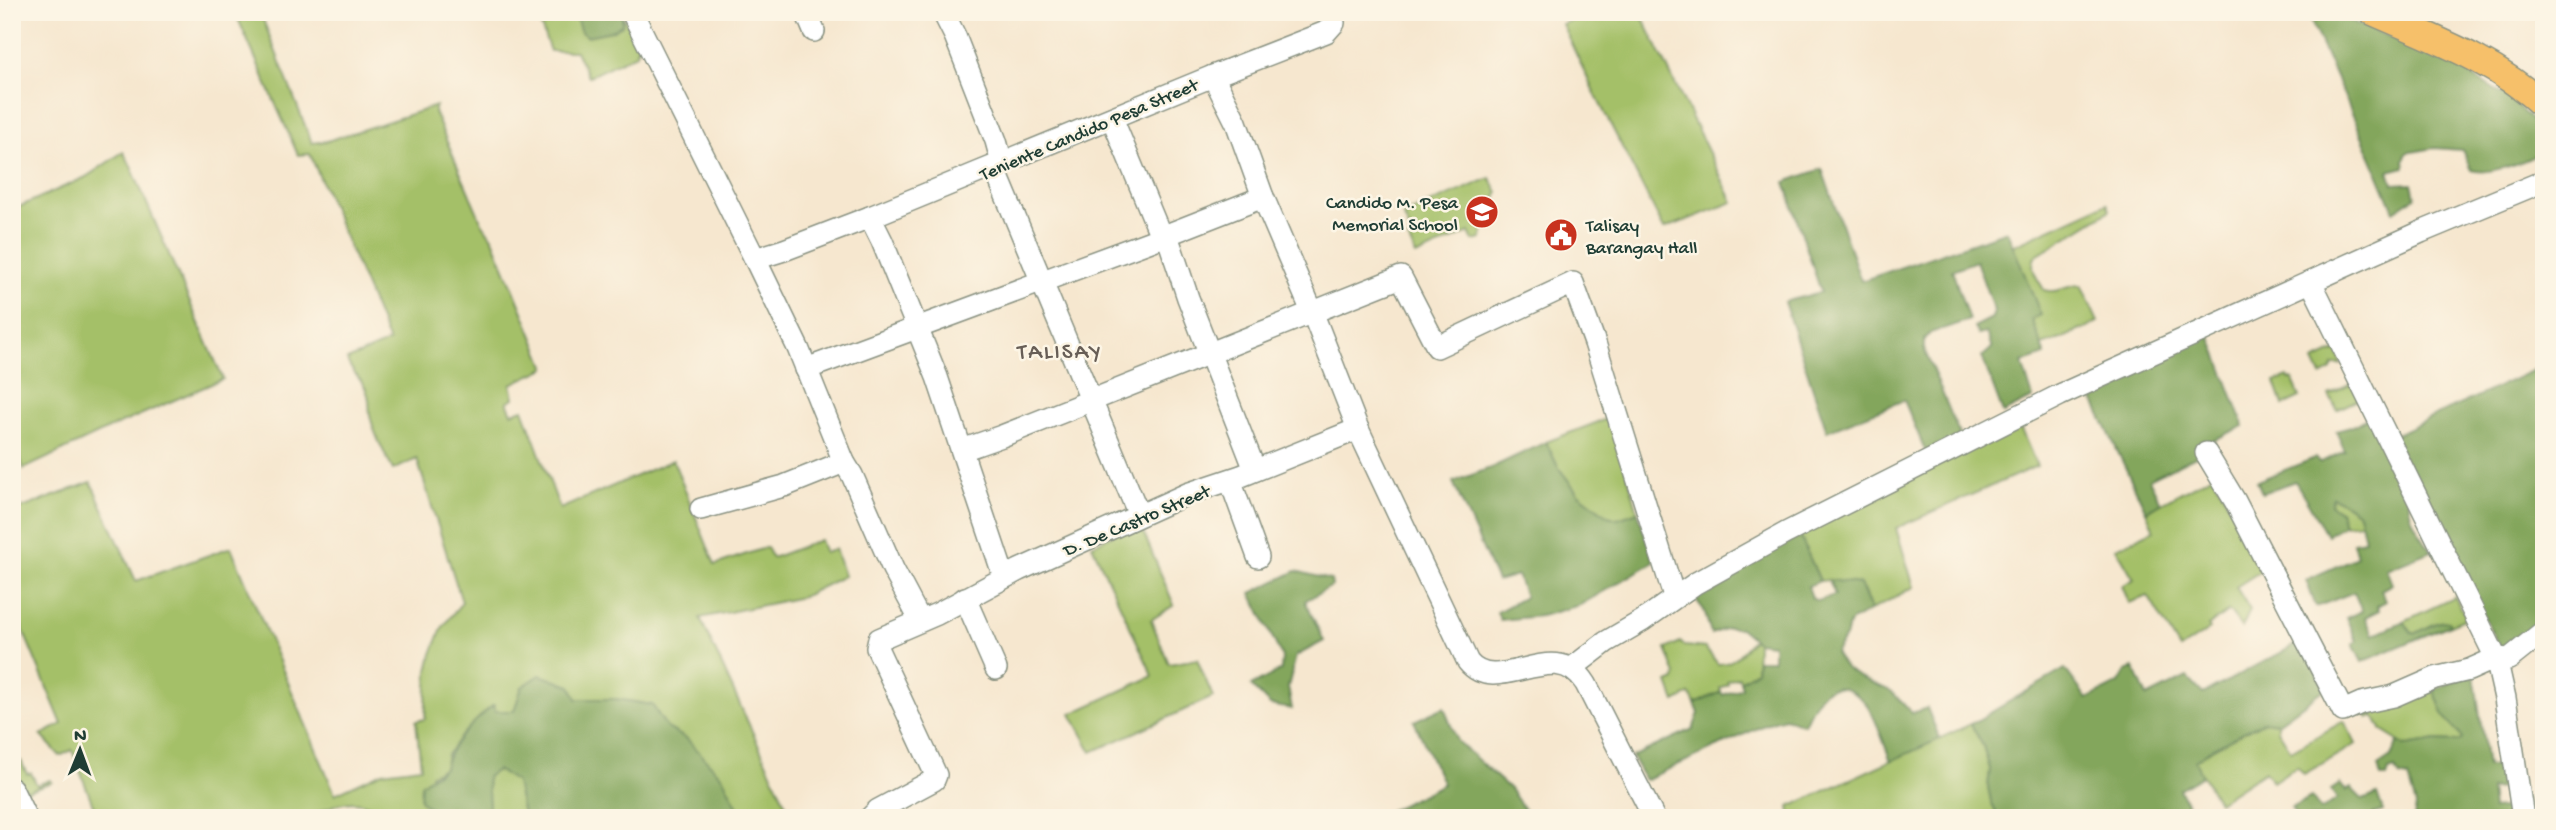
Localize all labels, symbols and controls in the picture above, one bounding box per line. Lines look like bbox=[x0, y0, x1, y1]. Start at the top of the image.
street label: Teniente Candido Pesa Street bbox=[976, 74, 1204, 188]
place label: Candido M. Pesa Memorial School bbox=[1326, 193, 1459, 238]
school or university icon: Candido M. Pesa Memorial School bbox=[1463, 193, 1501, 231]
public building icon: Talisay Barangay Hall bbox=[1542, 216, 1580, 254]
place label: Talisay Barangay Hall bbox=[1585, 216, 1698, 261]
district label: TALISAY bbox=[1015, 340, 1103, 367]
street label: D. De Castro Street bbox=[1059, 480, 1216, 564]
north arrow bbox=[46, 714, 116, 784]
text: N bbox=[74, 725, 87, 748]

